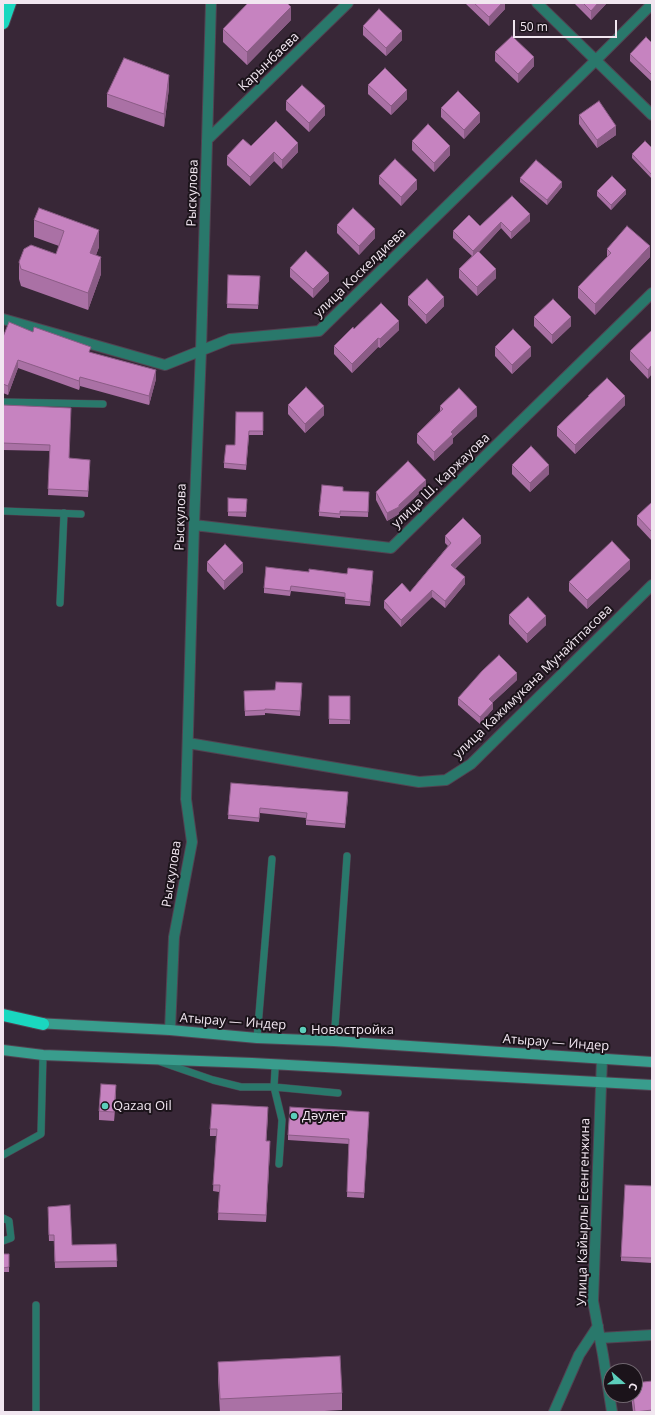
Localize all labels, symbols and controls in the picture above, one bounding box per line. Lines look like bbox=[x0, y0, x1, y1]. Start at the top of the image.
scale bar bbox=[515, 12, 619, 38]
text: 50 m bbox=[520, 18, 548, 35]
street label: Карынбаева bbox=[235, 29, 303, 95]
street label: Рыскулова bbox=[184, 159, 202, 227]
street label: улица Коскелдиева bbox=[311, 225, 409, 321]
street label: улица Ш. Каржауова bbox=[389, 430, 493, 532]
street label: Рыскулова bbox=[172, 483, 190, 551]
street label: улица Кажимукана Мунайтпасова bbox=[450, 602, 616, 762]
street label: Рыскулова bbox=[159, 840, 185, 908]
street label: Атырау — Индер bbox=[179, 1011, 287, 1033]
place label: Новостройка bbox=[311, 1022, 394, 1038]
marker: Новостройка bbox=[298, 1025, 308, 1035]
street label: Атырау — Индер bbox=[502, 1032, 610, 1054]
place label: Qazaq Oil bbox=[113, 1098, 172, 1114]
marker: Qazaq Oil bbox=[100, 1101, 110, 1111]
place label: Дәулет bbox=[302, 1108, 346, 1124]
marker: Дәулет bbox=[289, 1111, 299, 1121]
street label: Улица Кайырлы Есенгенжина bbox=[575, 1118, 593, 1306]
north arrow bbox=[603, 1363, 643, 1403]
text: С bbox=[626, 1381, 642, 1393]

